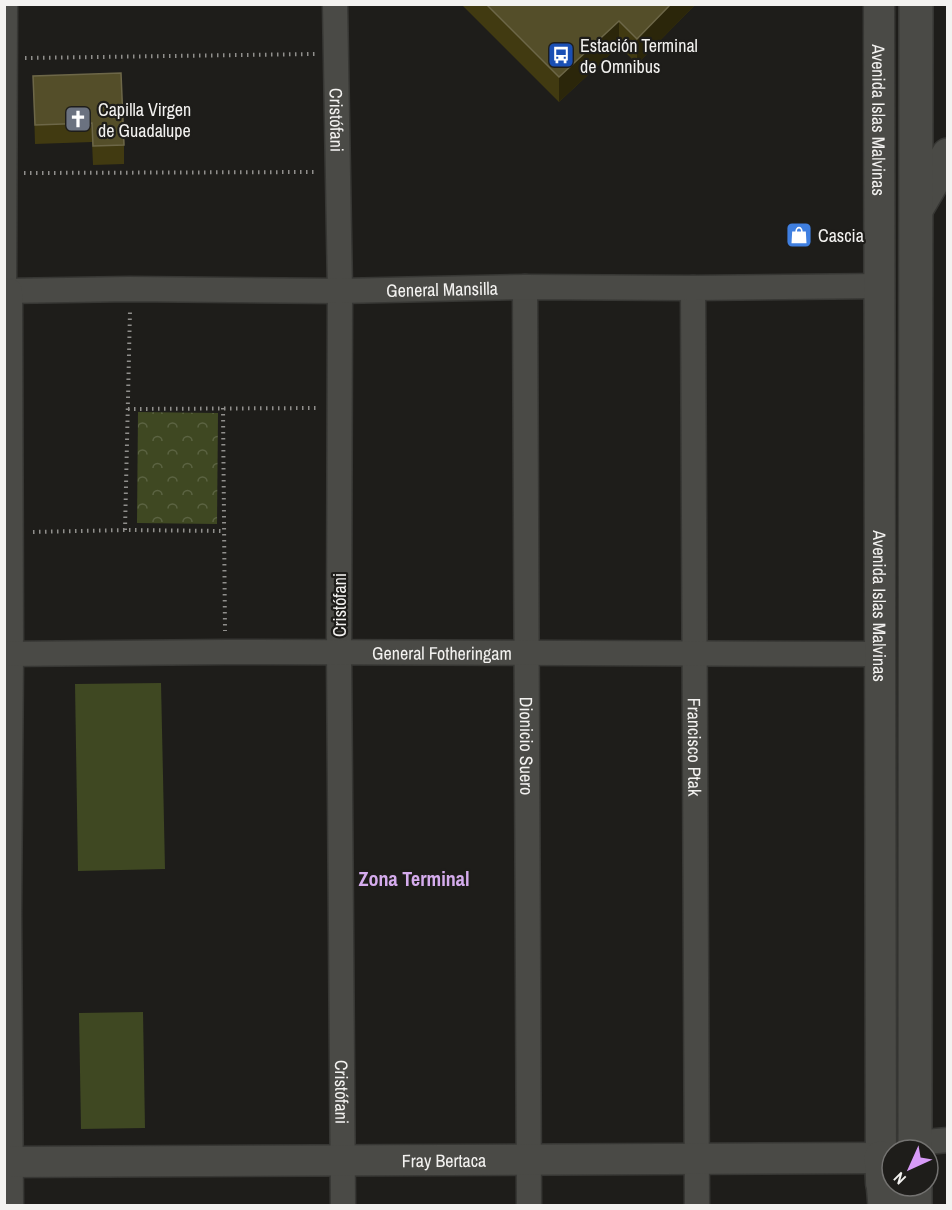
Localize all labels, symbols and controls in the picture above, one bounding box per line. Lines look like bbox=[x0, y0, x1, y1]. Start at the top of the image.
place label: Estación Terminal de Omnibus bbox=[580, 33, 698, 79]
bus stop icon: Estación Terminal de Omnibus bbox=[546, 40, 576, 70]
street label: Avenida Islas Malvinas bbox=[867, 43, 892, 196]
street label: Cristófani bbox=[324, 88, 350, 152]
place label: Capilla Virgen de Guadalupe bbox=[98, 97, 191, 143]
church icon: Capilla Virgen de Guadalupe bbox=[63, 104, 93, 134]
shop icon: Cascia bbox=[784, 220, 814, 250]
place label: Cascia bbox=[818, 223, 864, 248]
street label: General Mansilla bbox=[386, 275, 498, 302]
street label: Avenida Islas Malvinas bbox=[867, 529, 893, 682]
street label: Cristófani bbox=[327, 573, 352, 637]
street label: General Fotheringam bbox=[372, 640, 512, 665]
street label: Dionicio Suero bbox=[514, 697, 540, 795]
street label: Francisco Ptak bbox=[682, 698, 708, 797]
district label: Zona Terminal bbox=[359, 865, 469, 892]
street label: Cristófani bbox=[329, 1060, 355, 1124]
north arrow bbox=[880, 1138, 940, 1198]
street label: Fray Bertaca bbox=[402, 1147, 486, 1173]
text: N bbox=[888, 1167, 911, 1190]

